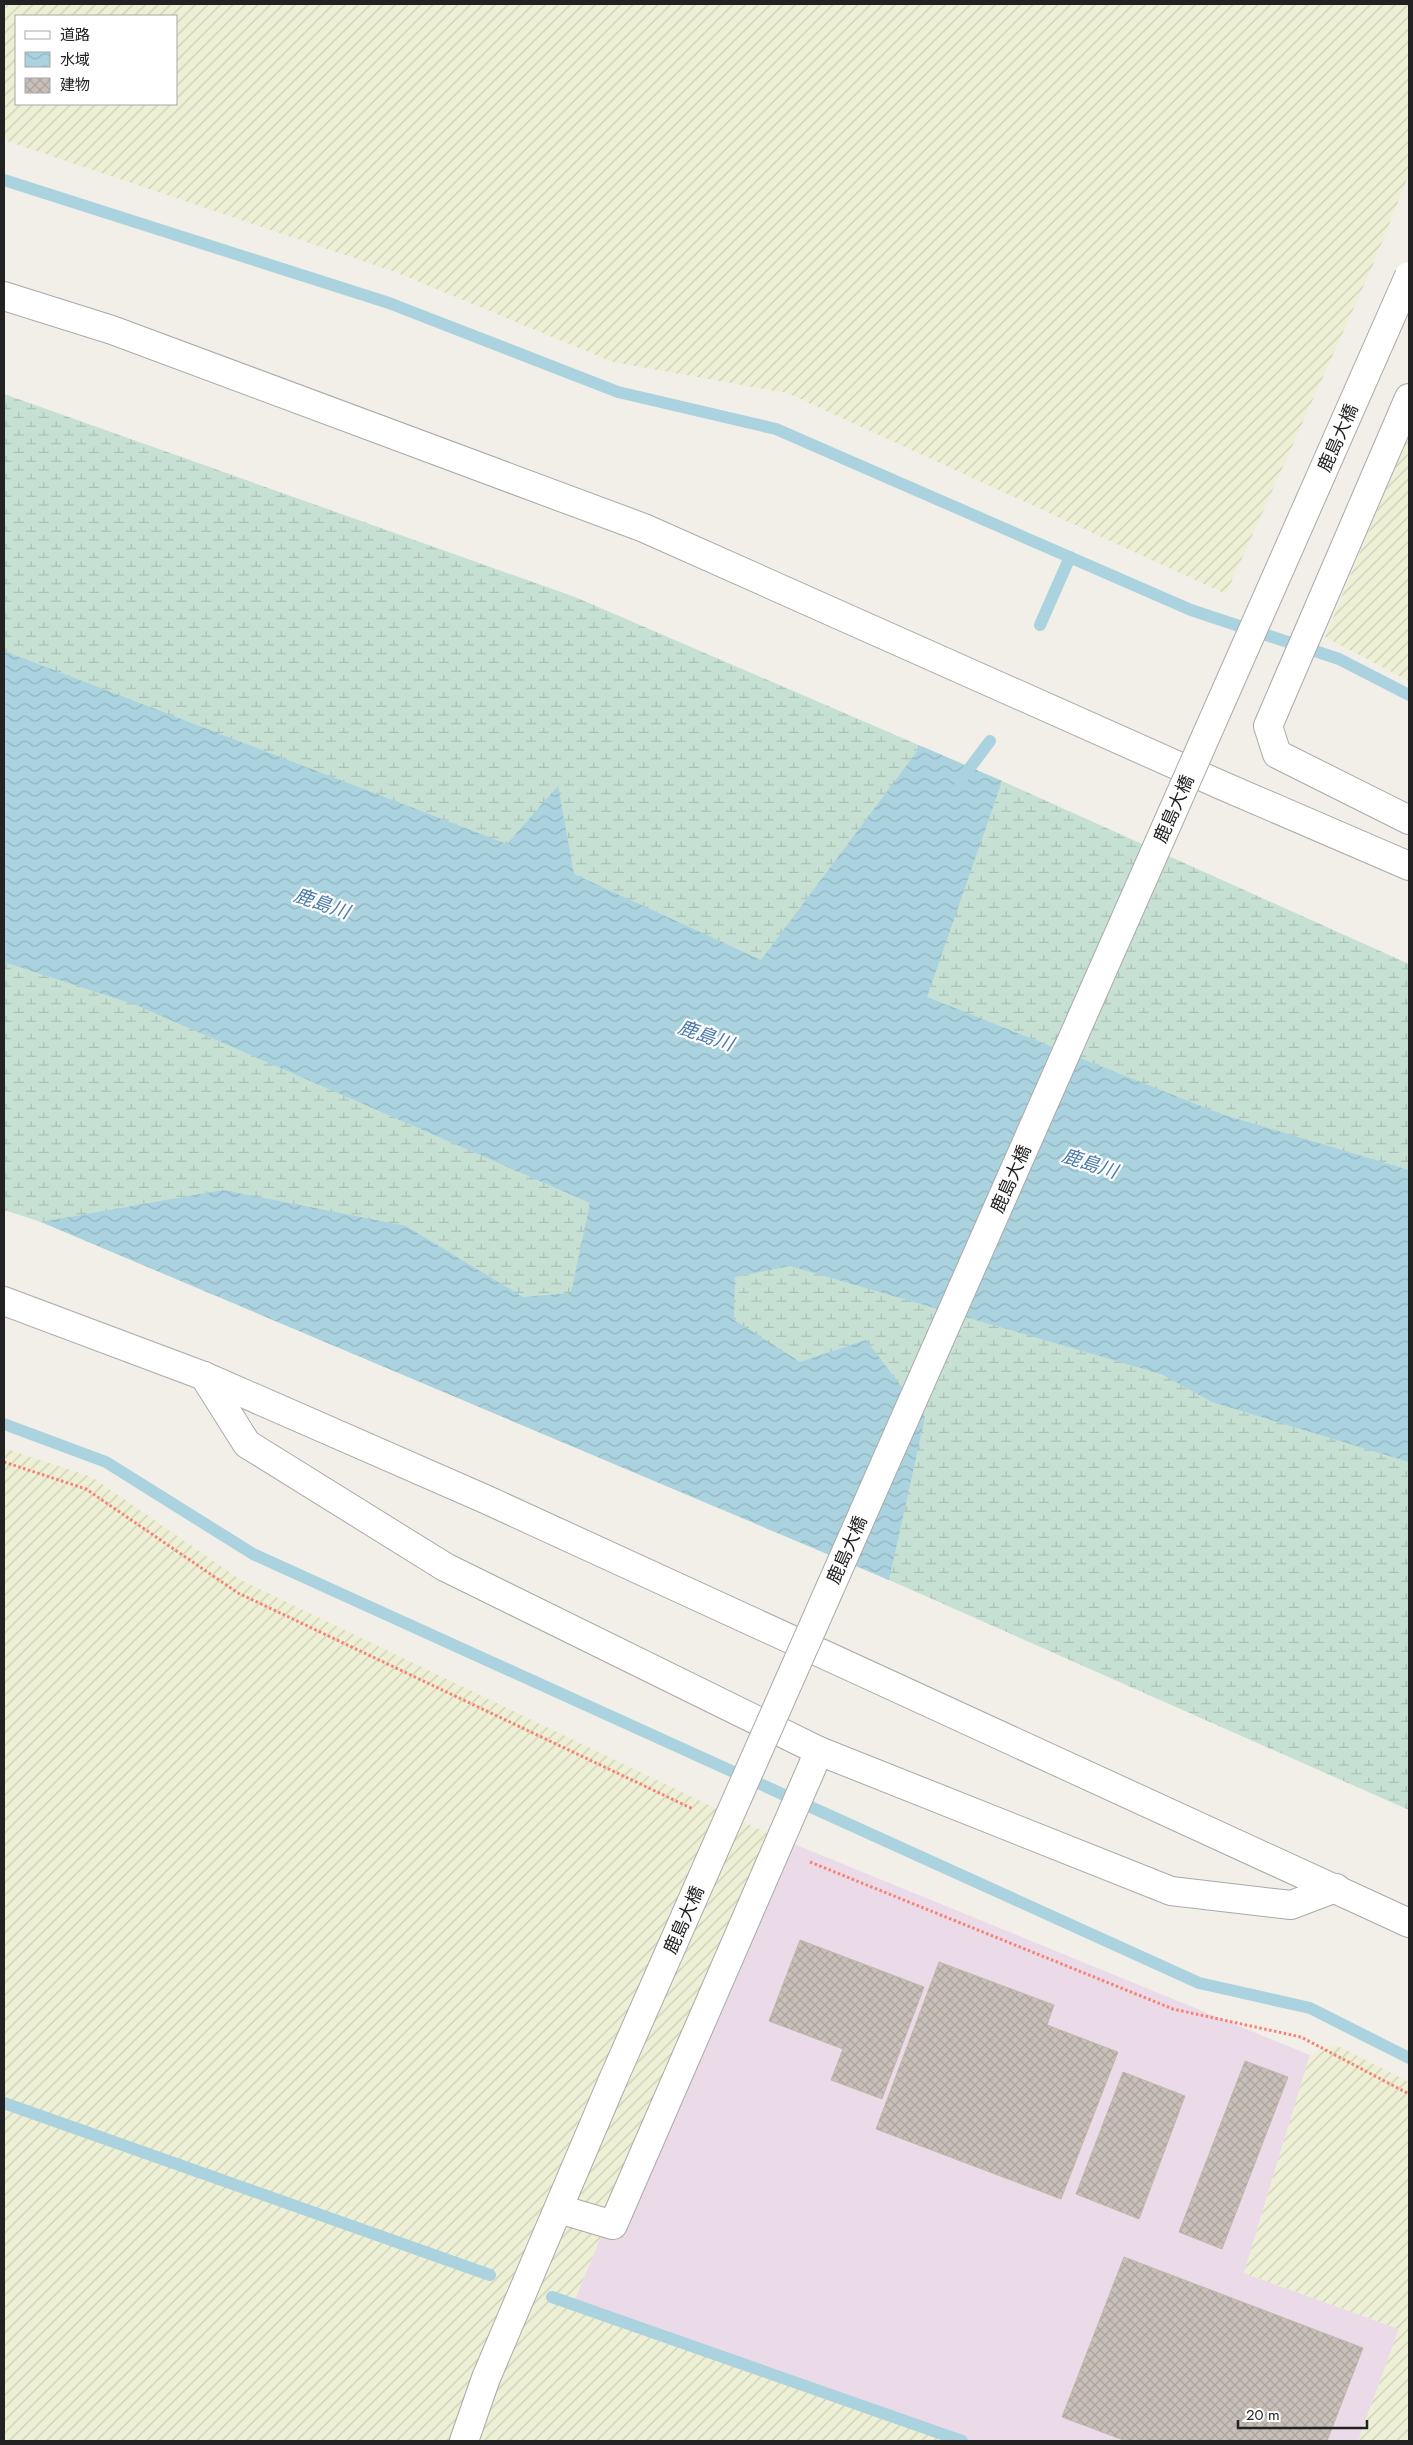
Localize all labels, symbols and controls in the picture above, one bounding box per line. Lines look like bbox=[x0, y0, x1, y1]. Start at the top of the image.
legend bbox=[15, 15, 178, 105]
text: 道路 bbox=[60, 24, 90, 46]
text: 水域 bbox=[60, 49, 90, 71]
text: 建物 bbox=[60, 74, 90, 96]
street label: 鹿島大橋 bbox=[1311, 400, 1365, 476]
street label: 鹿島大橋 bbox=[1147, 771, 1201, 847]
water label: 鹿島川 bbox=[290, 881, 355, 926]
water label: 鹿島川 bbox=[674, 1013, 739, 1058]
street label: 鹿島大橋 bbox=[984, 1141, 1038, 1217]
water label: 鹿島川 bbox=[1059, 1142, 1123, 1186]
street label: 鹿島大橋 bbox=[820, 1512, 874, 1588]
street label: 鹿島大橋 bbox=[657, 1882, 711, 1958]
scale bar bbox=[1238, 2398, 1367, 2430]
text: 20 m bbox=[1246, 2404, 1280, 2426]

